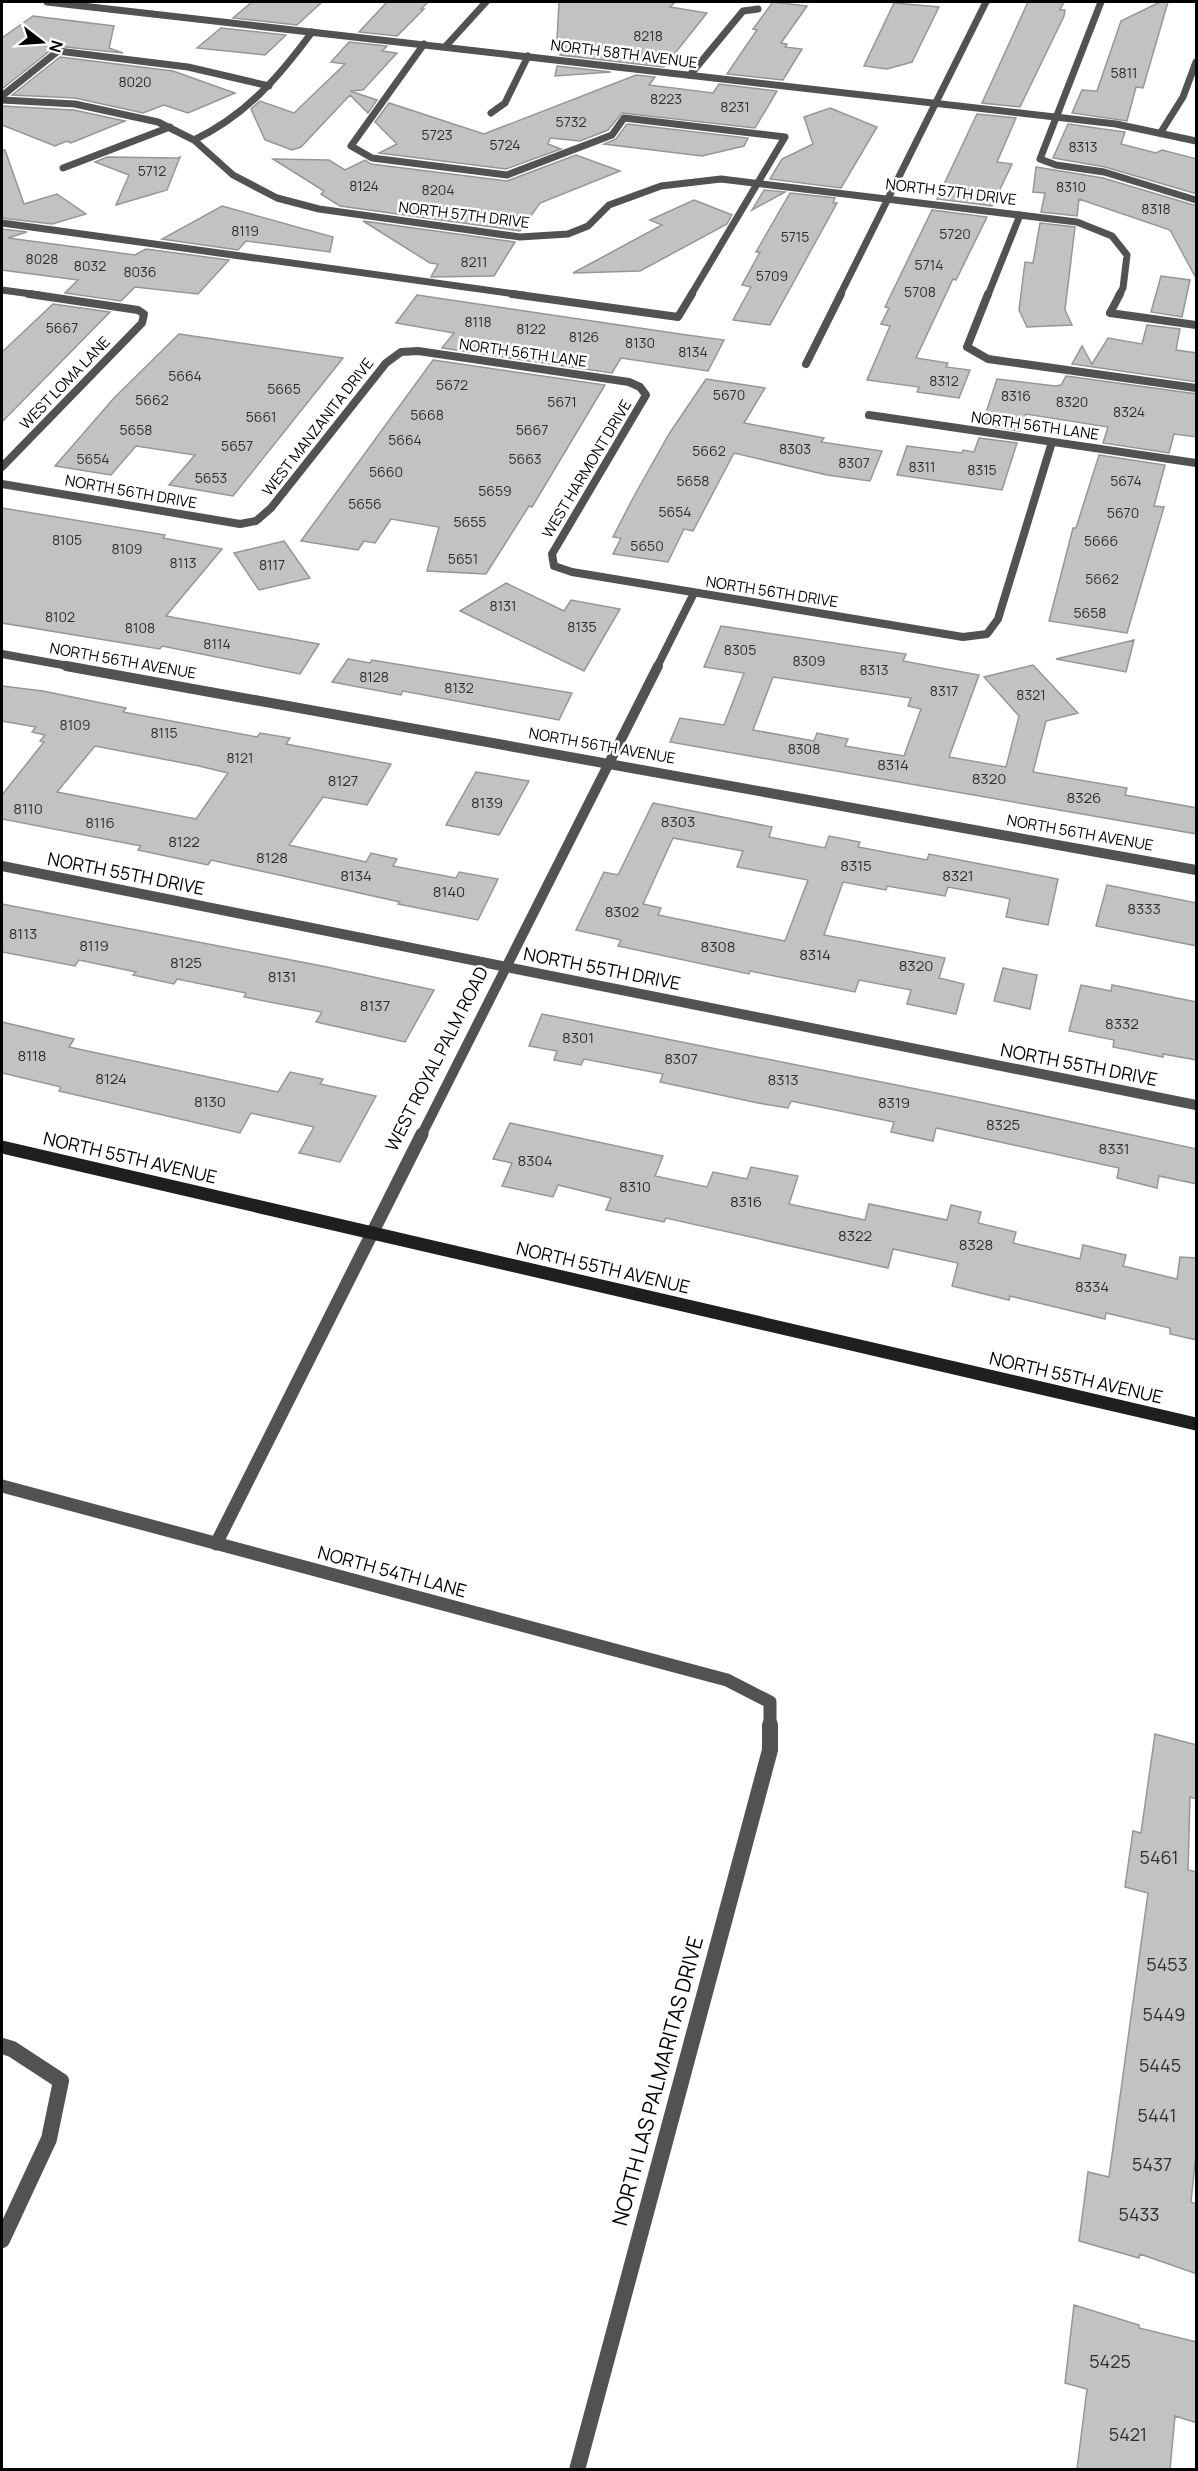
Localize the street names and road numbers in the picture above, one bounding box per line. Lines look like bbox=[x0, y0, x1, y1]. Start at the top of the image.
street label: NORTH 58TH AVENUE bbox=[549, 34, 699, 73]
street label: NORTH 57TH DRIVE bbox=[884, 173, 1018, 210]
street label: NORTH 57TH DRIVE bbox=[397, 196, 531, 233]
street label: WEST LOMA LANE bbox=[15, 331, 115, 434]
street label: NORTH 56TH LANE bbox=[458, 333, 588, 372]
street label: WEST MANZANITA DRIVE bbox=[257, 353, 378, 500]
street label: WEST HARMONT DRIVE bbox=[537, 396, 636, 542]
street label: NORTH 56TH LANE bbox=[970, 406, 1100, 445]
street label: NORTH 56TH DRIVE bbox=[63, 470, 199, 513]
street label: NORTH 56TH DRIVE bbox=[704, 571, 840, 612]
street label: NORTH 56TH AVENUE bbox=[48, 637, 198, 684]
street label: NORTH 56TH AVENUE bbox=[527, 722, 677, 769]
street label: NORTH 56TH AVENUE bbox=[1005, 809, 1155, 856]
street label: NORTH 55TH DRIVE bbox=[46, 846, 207, 900]
street label: NORTH 55TH DRIVE bbox=[522, 941, 683, 995]
street label: WEST ROYAL PALM ROAD bbox=[379, 962, 493, 1155]
street label: NORTH 55TH DRIVE bbox=[999, 1037, 1160, 1091]
street label: NORTH 55TH AVENUE bbox=[41, 1125, 219, 1189]
street label: NORTH 55TH AVENUE bbox=[514, 1235, 692, 1299]
street label: NORTH 55TH AVENUE bbox=[987, 1345, 1165, 1409]
street label: NORTH 54TH LANE bbox=[315, 1540, 469, 1602]
street label: NORTH LAS PALMARITAS DRIVE bbox=[605, 1933, 709, 2229]

